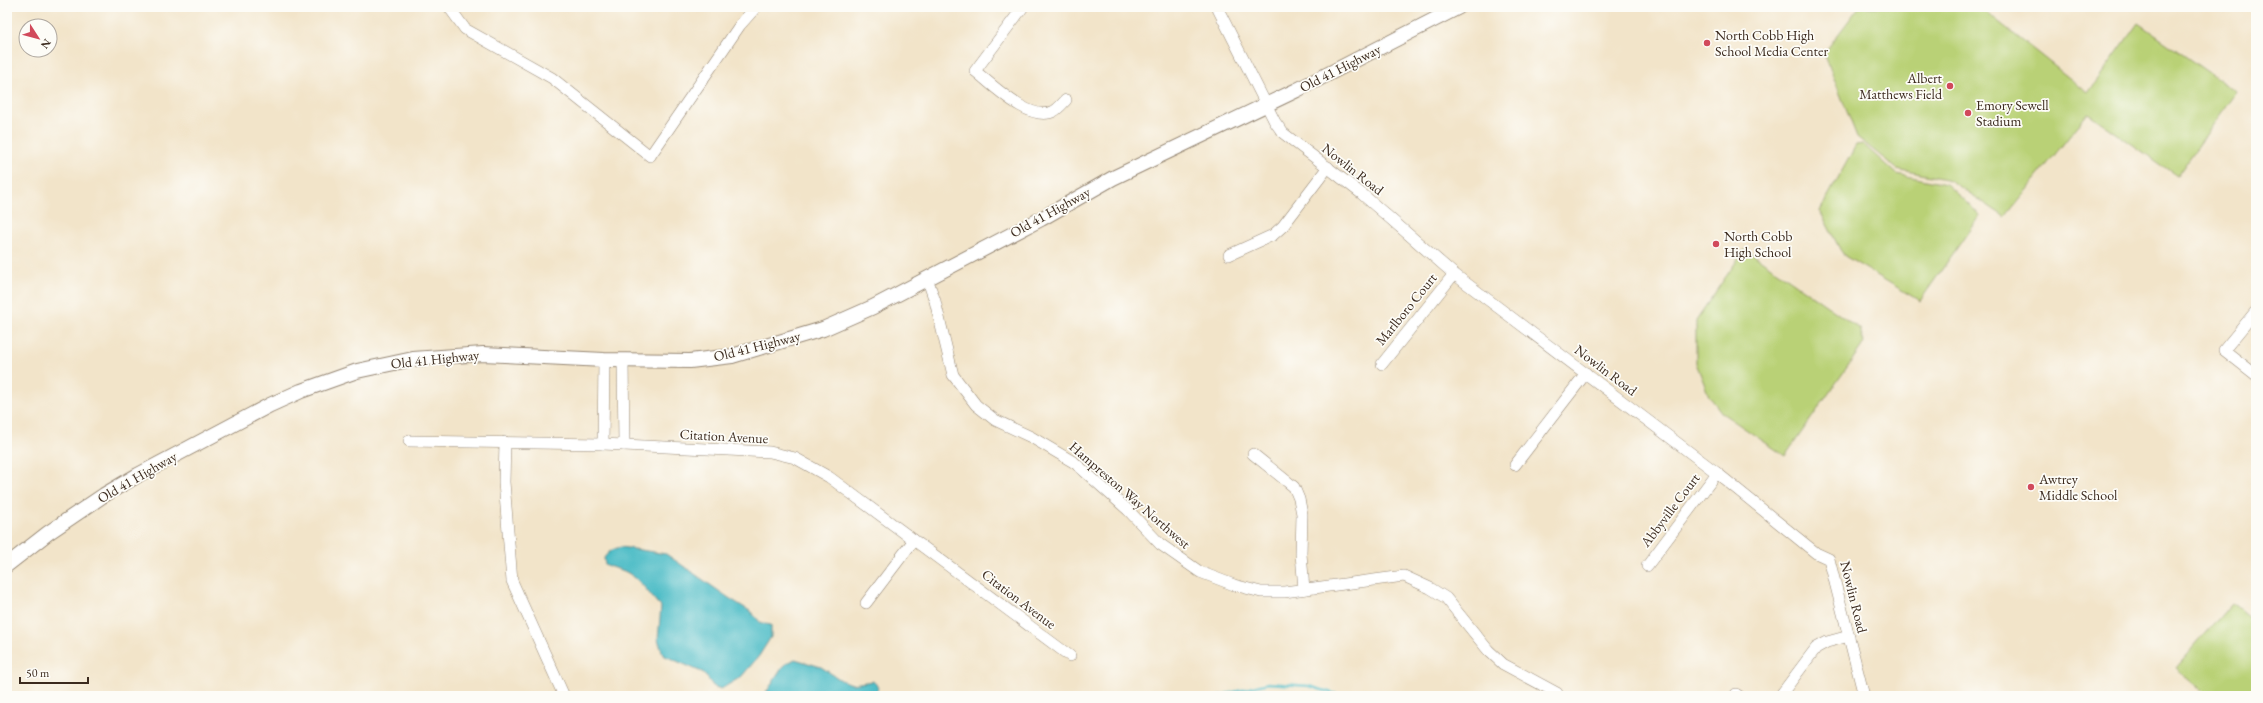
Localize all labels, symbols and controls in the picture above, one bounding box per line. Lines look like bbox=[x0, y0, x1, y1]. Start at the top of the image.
north arrow bbox=[18, 18, 58, 58]
place label: North Cobb High School Media Center bbox=[1715, 26, 1828, 60]
text: N bbox=[38, 36, 54, 52]
marker: North Cobb High School Media Center bbox=[1702, 38, 1712, 48]
street label: Old 41 Highway bbox=[1296, 39, 1384, 96]
place label: Albert Matthews Field bbox=[1859, 69, 1943, 103]
marker: Albert Matthews Field bbox=[1945, 81, 1955, 91]
place label: Emory Sewell Stadium bbox=[1976, 96, 2049, 130]
marker: Emory Sewell Stadium bbox=[1963, 108, 1973, 118]
street label: Nowlin Road bbox=[1318, 139, 1388, 199]
street label: Old 41 Highway bbox=[1007, 182, 1094, 241]
place label: North Cobb High School bbox=[1724, 227, 1792, 261]
marker: North Cobb High School bbox=[1711, 239, 1721, 249]
street label: Marlboro Court bbox=[1371, 269, 1441, 349]
street label: Old 41 Highway bbox=[712, 326, 803, 365]
street label: Nowlin Road bbox=[1571, 341, 1642, 400]
street label: Old 41 Highway bbox=[390, 345, 481, 373]
street label: Citation Avenue bbox=[679, 425, 769, 447]
street label: Hampreston Way Northwest bbox=[1066, 437, 1195, 553]
street label: Old 41 Highway bbox=[94, 447, 181, 507]
street label: Abbyville Court bbox=[1636, 469, 1704, 551]
place label: Awtrey Middle School bbox=[2038, 470, 2118, 504]
marker: Awtrey Middle School bbox=[2026, 482, 2036, 492]
street label: Nowlin Road bbox=[1836, 559, 1872, 636]
street label: Citation Avenue bbox=[978, 565, 1060, 633]
scale bar bbox=[20, 659, 88, 685]
text: 50 m bbox=[26, 665, 50, 681]

